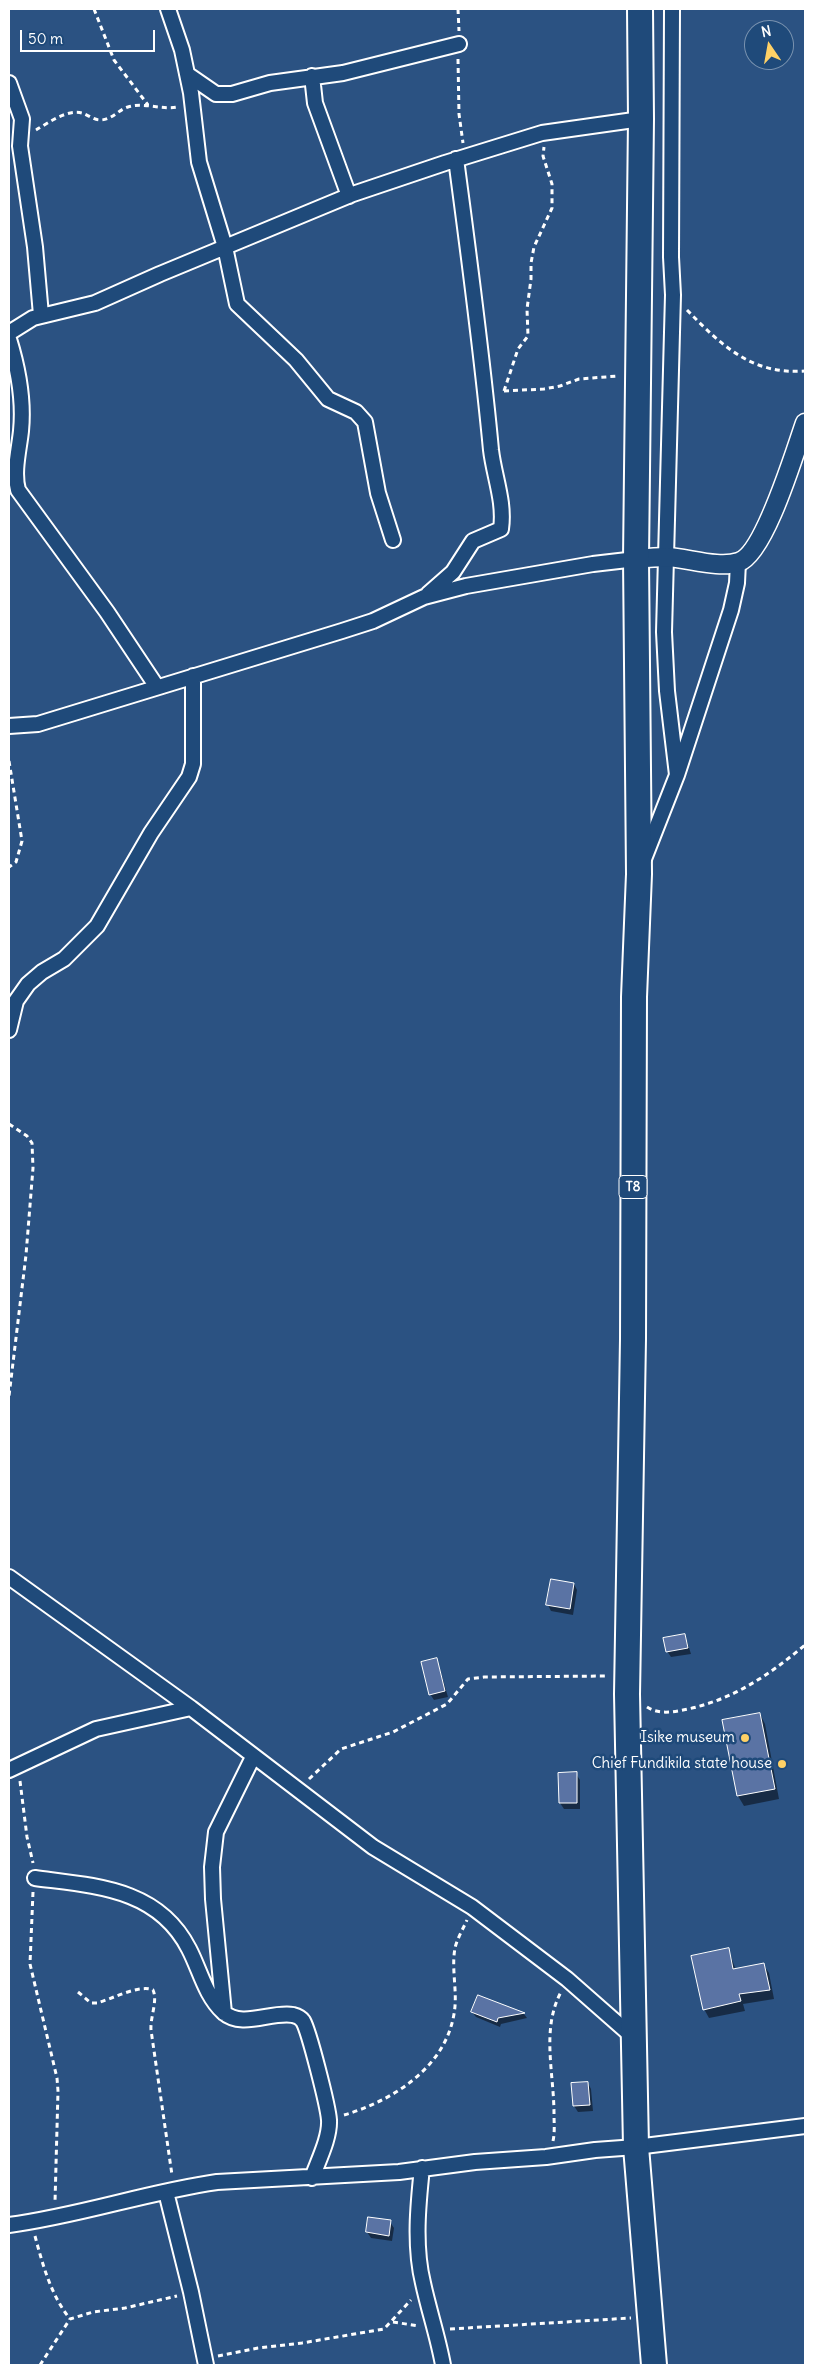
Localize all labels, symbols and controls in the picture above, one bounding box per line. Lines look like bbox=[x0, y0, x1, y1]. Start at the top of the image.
scale bar bbox=[22, 20, 158, 52]
north arrow bbox=[744, 20, 794, 70]
text: N bbox=[759, 21, 773, 41]
text: 50 m bbox=[28, 29, 63, 48]
road number: T8 bbox=[619, 1176, 647, 1198]
place label: Isike museum bbox=[640, 1729, 735, 1747]
marker: Isike museum bbox=[739, 1732, 751, 1744]
place label: Chief Fundikila state house bbox=[592, 1755, 772, 1773]
marker: Chief Fundikila state house bbox=[776, 1758, 788, 1770]

